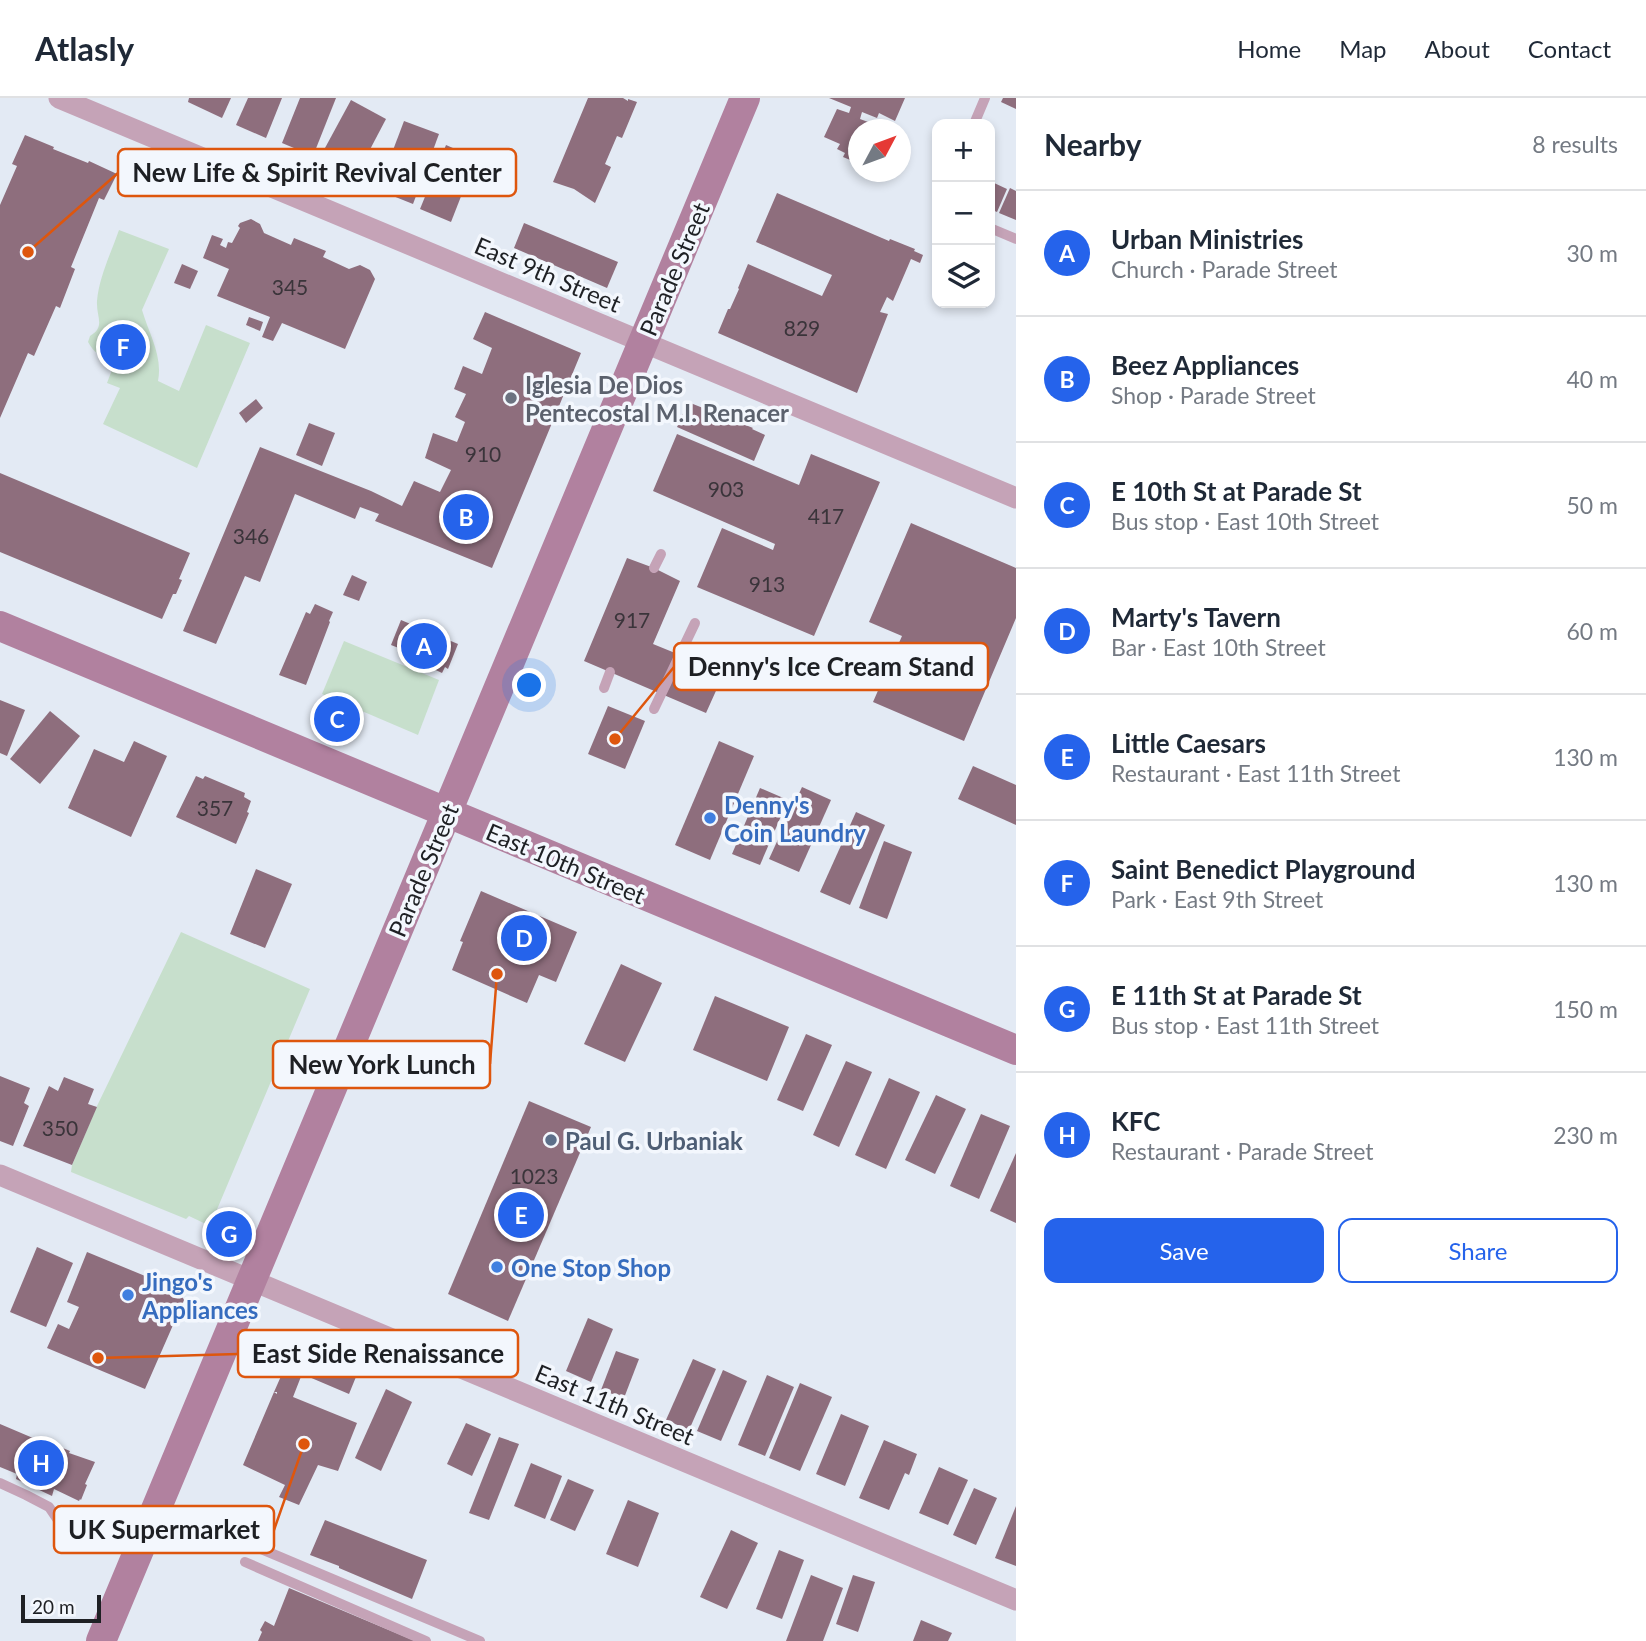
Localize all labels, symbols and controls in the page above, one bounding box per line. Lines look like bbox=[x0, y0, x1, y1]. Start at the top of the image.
text: Atlasly bbox=[35, 28, 134, 68]
text: Home bbox=[1237, 34, 1301, 63]
text: Map bbox=[1339, 34, 1387, 63]
text: About bbox=[1425, 34, 1490, 63]
text: Contact bbox=[1528, 34, 1611, 63]
north arrow bbox=[848, 119, 911, 182]
map controls bbox=[932, 119, 995, 308]
button: + bbox=[932, 119, 995, 182]
text: Nearby bbox=[1044, 126, 1142, 162]
text: 8 results bbox=[1532, 130, 1618, 158]
callout: New Life & Spirit Revival Center bbox=[118, 149, 516, 196]
text: New Life & Spirit Revival Center bbox=[132, 156, 502, 188]
button: − bbox=[932, 182, 995, 245]
street label: Parade Street bbox=[633, 198, 715, 340]
text: Urban Ministries bbox=[1111, 223, 1303, 255]
street label: East 9th Street bbox=[471, 230, 626, 318]
text: A bbox=[1059, 239, 1075, 267]
text: 30 m bbox=[1567, 239, 1618, 267]
button: layers bbox=[932, 245, 995, 308]
text: Church · Parade Street bbox=[1111, 255, 1337, 283]
house number: 345 bbox=[272, 274, 308, 299]
house number: 829 bbox=[784, 315, 820, 340]
pin: F bbox=[100, 321, 146, 373]
text: Beez Appliances bbox=[1111, 349, 1299, 381]
text: B bbox=[1059, 365, 1075, 393]
text: 40 m bbox=[1567, 365, 1618, 393]
place label: Iglesia De Dios Pentecostal M.I. Renacer bbox=[525, 370, 789, 427]
text: Shop · Parade Street bbox=[1111, 381, 1316, 409]
marker: Iglesia De Dios Pentecostal M.I. Renacer bbox=[503, 390, 519, 406]
house number: 910 bbox=[465, 441, 501, 466]
text: E 10th St at Parade St bbox=[1111, 475, 1362, 507]
house number: 903 bbox=[708, 476, 744, 501]
pin: B bbox=[443, 491, 489, 543]
text: C bbox=[1059, 491, 1075, 519]
text: 50 m bbox=[1567, 491, 1618, 519]
house number: 417 bbox=[808, 503, 844, 528]
text: Bus stop · East 10th Street bbox=[1111, 507, 1379, 535]
house number: 346 bbox=[233, 523, 269, 548]
house number: 913 bbox=[749, 571, 785, 596]
text: Marty's Tavern bbox=[1111, 601, 1281, 633]
house number: 917 bbox=[614, 607, 650, 632]
text: D bbox=[1058, 617, 1076, 645]
text: 60 m bbox=[1567, 617, 1618, 645]
pin: A bbox=[401, 620, 447, 672]
text: Bar · East 10th Street bbox=[1111, 633, 1326, 661]
callout: Denny's Ice Cream Stand bbox=[674, 643, 988, 690]
text: Denny's Ice Cream Stand bbox=[688, 650, 974, 682]
your location bbox=[512, 668, 546, 702]
pin: C bbox=[314, 693, 360, 745]
text: Little Caesars bbox=[1111, 727, 1266, 759]
text: E bbox=[1060, 743, 1074, 771]
text: 130 m bbox=[1553, 743, 1618, 771]
text: Restaurant · East 11th Street bbox=[1111, 759, 1400, 787]
place label: Denny's Coin Laundry bbox=[724, 790, 866, 847]
house number: 357 bbox=[197, 795, 233, 820]
street label: Parade Street bbox=[382, 799, 464, 941]
marker: Denny's Coin Laundry bbox=[702, 810, 718, 826]
street label: East 10th Street bbox=[482, 816, 650, 910]
text: Saint Benedict Playground bbox=[1111, 853, 1415, 885]
text: F bbox=[1060, 869, 1074, 897]
text: 130 m bbox=[1553, 869, 1618, 897]
text: Park · East 9th Street bbox=[1111, 885, 1323, 913]
pin: D bbox=[501, 912, 547, 964]
text: E 11th St at Parade St bbox=[1111, 979, 1362, 1011]
text: G bbox=[1059, 995, 1075, 1023]
text: 150 m bbox=[1553, 995, 1618, 1023]
text: Bus stop · East 11th Street bbox=[1111, 1011, 1379, 1039]
callout: New York Lunch bbox=[273, 1041, 490, 1088]
text: New York Lunch bbox=[288, 1048, 476, 1080]
text: KFC bbox=[1111, 1105, 1161, 1137]
house number: 350 bbox=[42, 1115, 78, 1140]
text: H bbox=[1058, 1121, 1076, 1149]
text: 230 m bbox=[1553, 1121, 1618, 1149]
place label: Paul G. Urbaniak bbox=[565, 1126, 743, 1155]
marker: Paul G. Urbaniak bbox=[543, 1132, 559, 1148]
text: Restaurant · Parade Street bbox=[1111, 1137, 1374, 1165]
house number: 1023 bbox=[510, 1163, 558, 1188]
pin: E bbox=[498, 1189, 544, 1241]
pin: G bbox=[206, 1208, 252, 1260]
button: Save bbox=[1044, 1218, 1324, 1283]
button: Share bbox=[1338, 1218, 1618, 1283]
place label: One Stop Shop bbox=[511, 1253, 671, 1282]
marker: One Stop Shop bbox=[489, 1259, 505, 1275]
place label: Jingo's Appliances bbox=[141, 1267, 258, 1324]
marker: Jingo's Appliances bbox=[120, 1287, 136, 1303]
callout: East Side Renaissance bbox=[238, 1330, 518, 1377]
text: East Side Renaissance bbox=[252, 1337, 504, 1369]
street label: East 11th Street bbox=[531, 1357, 699, 1451]
pin: H bbox=[18, 1437, 64, 1489]
callout: UK Supermarket bbox=[54, 1506, 274, 1553]
text: UK Supermarket bbox=[68, 1513, 260, 1545]
scale bar bbox=[21, 1592, 102, 1624]
text: 20 m bbox=[32, 1595, 75, 1618]

